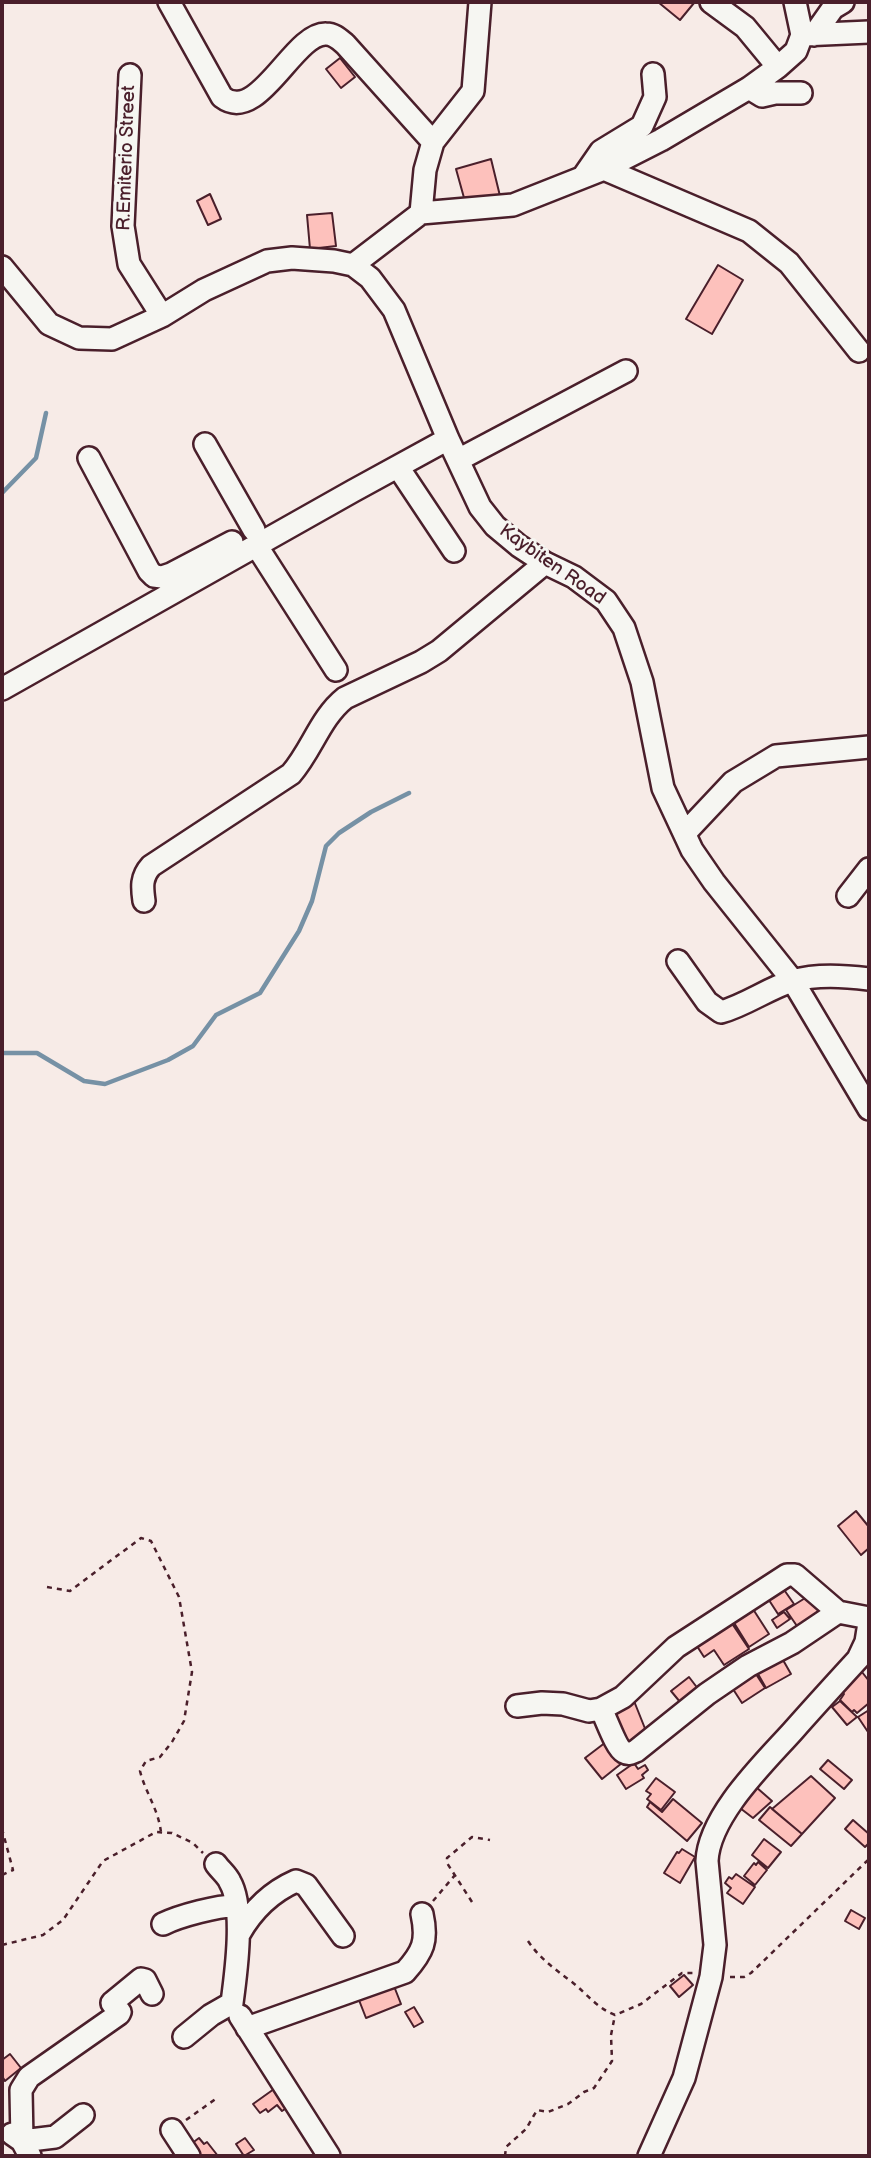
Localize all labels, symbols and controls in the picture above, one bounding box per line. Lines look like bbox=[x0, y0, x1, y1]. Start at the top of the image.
street label: R.Emiterio Street bbox=[113, 85, 141, 231]
street label: Kaybiten Road bbox=[494, 520, 610, 610]

